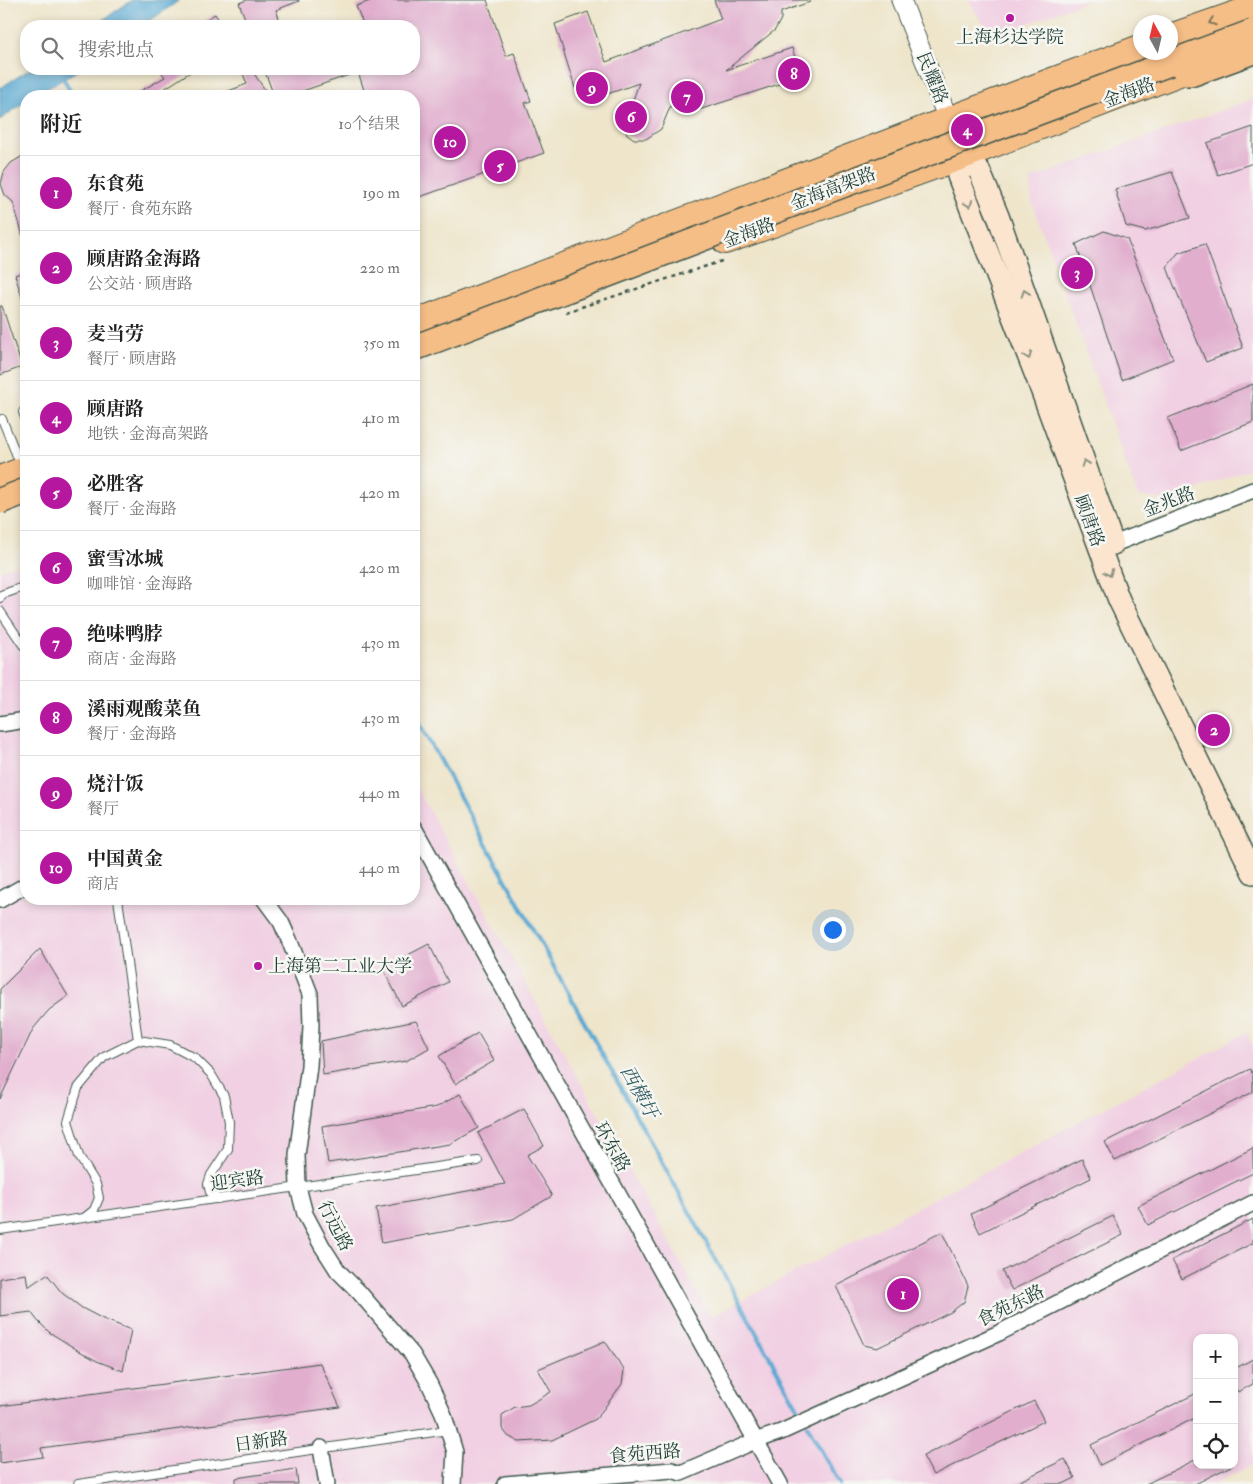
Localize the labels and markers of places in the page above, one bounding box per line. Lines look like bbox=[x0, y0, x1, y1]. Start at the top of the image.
marker: 上海杉达学院 bbox=[1004, 12, 1016, 24]
place label: 上海杉达学院 bbox=[956, 26, 1064, 49]
pin: 8 bbox=[778, 55, 810, 93]
pin: 9 bbox=[576, 69, 608, 107]
pin: 7 bbox=[671, 78, 703, 116]
pin: 6 bbox=[615, 98, 647, 136]
pin: 4 bbox=[951, 111, 983, 149]
pin: 10 bbox=[434, 123, 466, 161]
pin: 5 bbox=[484, 147, 516, 185]
pin: 3 bbox=[1061, 254, 1093, 292]
pin: 2 bbox=[1198, 711, 1230, 749]
place label: 上海第二工业大学 bbox=[268, 955, 412, 978]
marker: 上海第二工业大学 bbox=[252, 960, 264, 972]
pin: 1 bbox=[887, 1275, 919, 1313]

